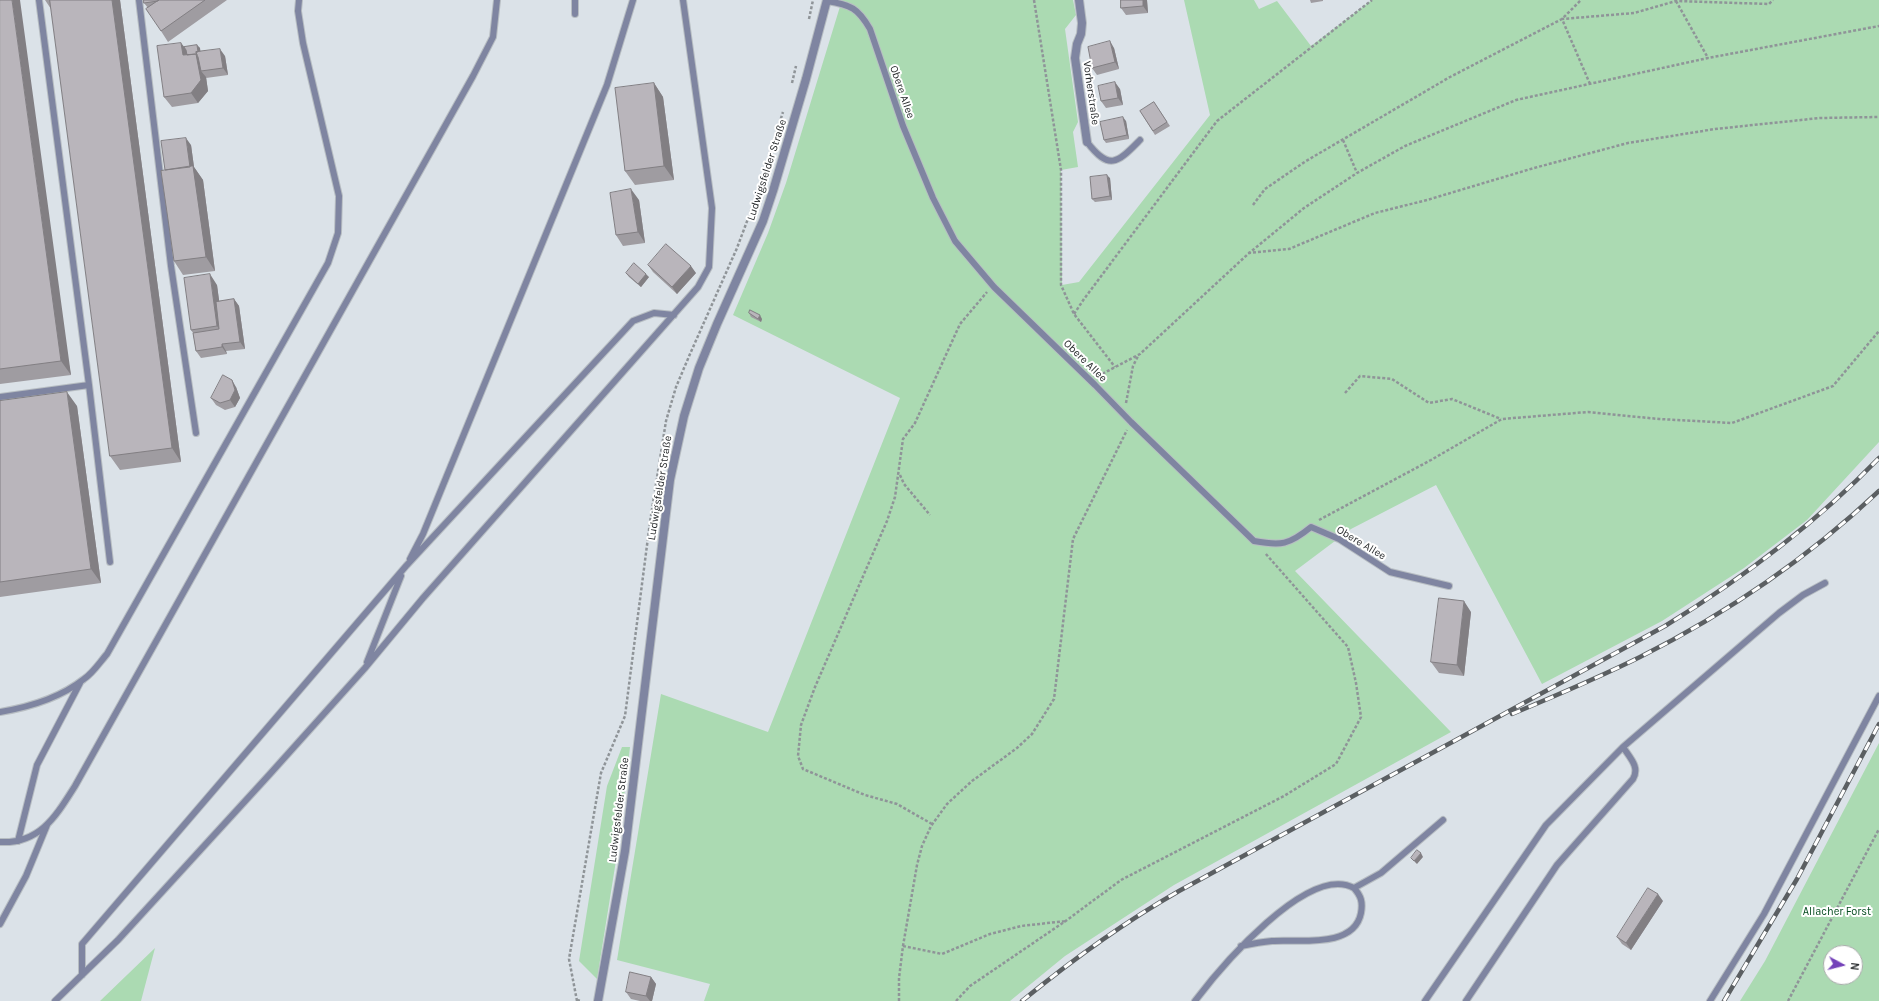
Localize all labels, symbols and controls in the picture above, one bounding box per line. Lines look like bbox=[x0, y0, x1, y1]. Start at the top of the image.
street label: Vorherstraße bbox=[1080, 60, 1102, 126]
street label: Obere Allee bbox=[887, 64, 917, 120]
street label: Ludwigsfelder Straße bbox=[744, 118, 790, 222]
street label: Obere Allee bbox=[1061, 337, 1109, 385]
street label: Ludwigsfelder Straße bbox=[645, 435, 675, 541]
street label: Obere Allee bbox=[1334, 523, 1388, 563]
street label: Ludwigsfelder Straße bbox=[606, 757, 632, 863]
park label: Allacher Forst bbox=[1803, 905, 1871, 919]
north arrow bbox=[1823, 945, 1863, 985]
text: N bbox=[1847, 962, 1861, 971]

